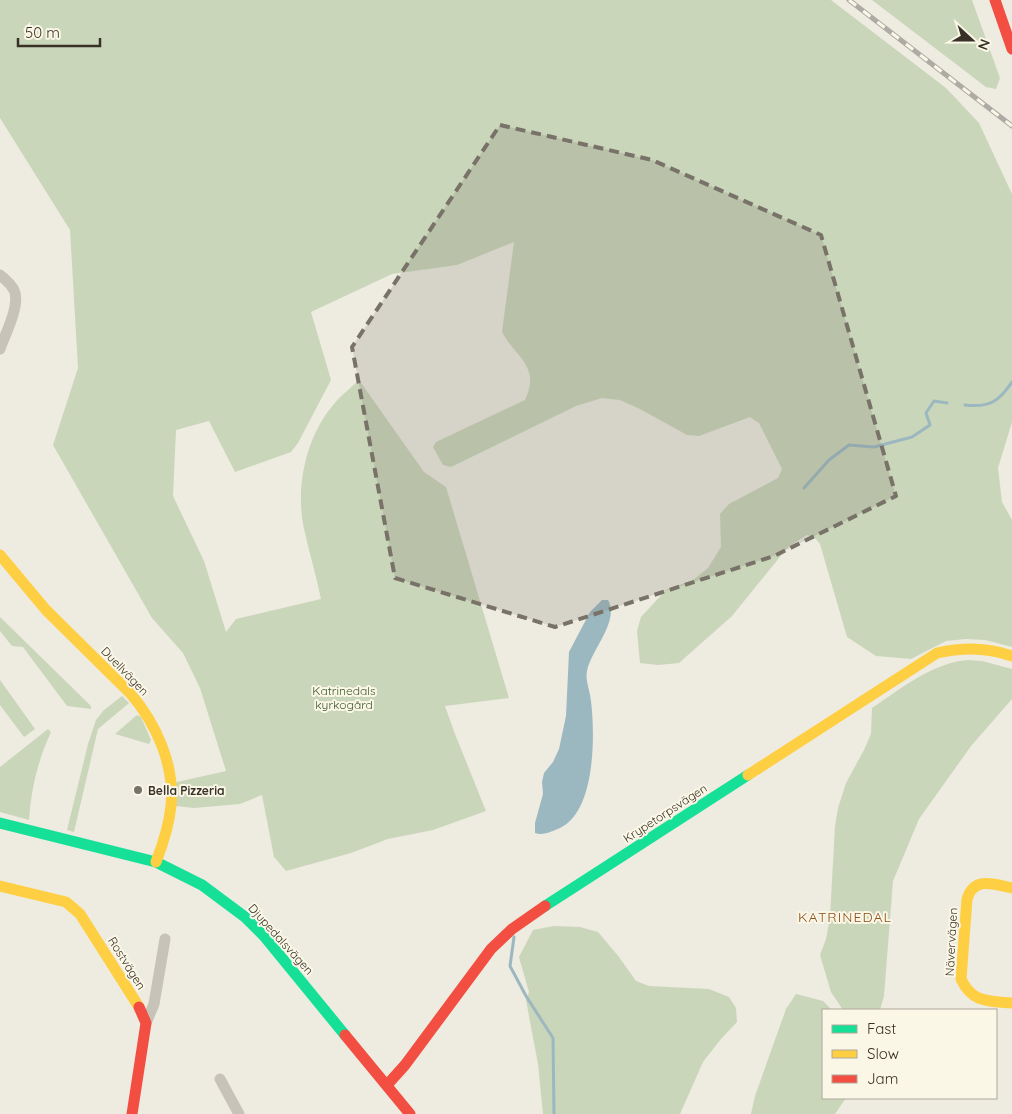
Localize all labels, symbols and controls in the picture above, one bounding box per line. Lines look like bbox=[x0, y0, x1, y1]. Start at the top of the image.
scale bar bbox=[18, 15, 100, 47]
north arrow bbox=[947, 15, 997, 65]
text: 50 m bbox=[25, 23, 60, 42]
text: N bbox=[974, 37, 994, 53]
street label: Duellvägen bbox=[98, 643, 152, 699]
park label: Katrinedals kyrkogård bbox=[312, 683, 376, 712]
street label: Krypetorpsvägen bbox=[620, 780, 710, 846]
place label: Bella Pizzeria bbox=[148, 783, 225, 798]
marker: Bella Pizzeria bbox=[132, 784, 144, 796]
street label: Djupedalsvägen bbox=[245, 900, 317, 978]
street label: Nävervägen bbox=[942, 907, 960, 977]
district label: KATRINEDAL bbox=[798, 908, 892, 926]
street label: Rostvägen bbox=[105, 934, 149, 992]
legend bbox=[822, 1009, 997, 1099]
text: Fast bbox=[867, 1019, 896, 1038]
text: Slow bbox=[867, 1044, 899, 1063]
text: Jam bbox=[867, 1069, 898, 1088]

